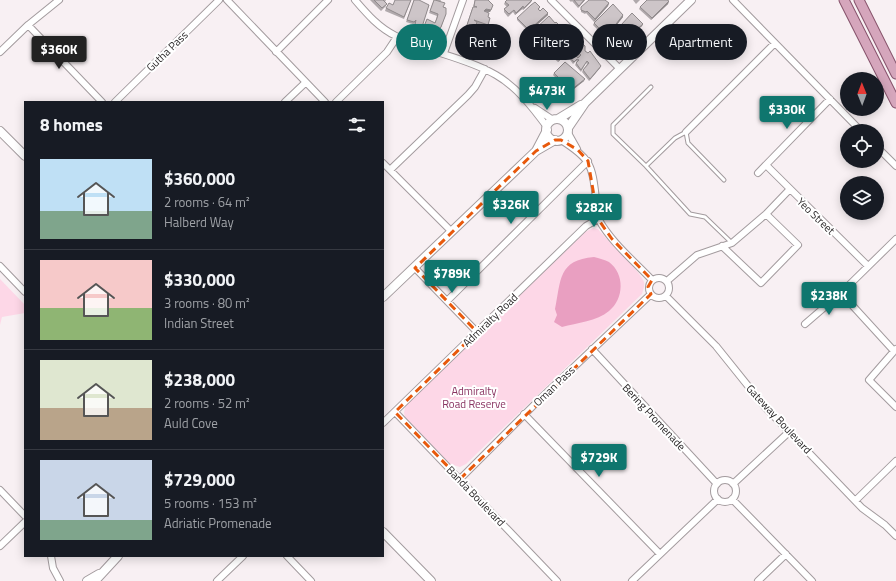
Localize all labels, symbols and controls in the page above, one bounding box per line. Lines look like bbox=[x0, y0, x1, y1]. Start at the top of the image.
chip: Buy bbox=[396, 24, 447, 60]
chip: Rent bbox=[455, 24, 511, 60]
chip: Filters bbox=[519, 24, 584, 60]
chip: New bbox=[592, 24, 647, 60]
chip: Apartment bbox=[655, 24, 747, 60]
street label: Gutha Pass bbox=[143, 27, 191, 75]
pin: $360K bbox=[31, 36, 87, 70]
text: $360K bbox=[41, 39, 77, 59]
north arrow bbox=[840, 72, 884, 116]
map controls bbox=[840, 72, 884, 220]
pin: $473K bbox=[519, 77, 575, 111]
text: $473K bbox=[529, 80, 565, 100]
pin: $330K bbox=[759, 96, 815, 130]
text: $330K bbox=[769, 99, 805, 119]
text: 8 homes bbox=[40, 112, 103, 138]
icon: filters bbox=[346, 114, 368, 136]
button: locate bbox=[840, 124, 884, 168]
text: $360,000 bbox=[164, 166, 235, 192]
icon: home bbox=[72, 175, 120, 223]
button: layers bbox=[840, 176, 884, 220]
pin: $326K bbox=[483, 191, 539, 225]
text: 2 rooms · 64 m² bbox=[164, 192, 250, 212]
text: $326K bbox=[493, 194, 529, 214]
pin: $282K bbox=[566, 194, 622, 228]
street label: Yeo Street bbox=[793, 194, 839, 238]
text: $282K bbox=[576, 197, 612, 217]
text: Halberd Way bbox=[164, 212, 234, 232]
pin: $789K bbox=[424, 260, 480, 294]
text: $789K bbox=[434, 263, 470, 283]
text: $330,000 bbox=[164, 267, 235, 293]
icon: home bbox=[72, 276, 120, 324]
pin: $238K bbox=[801, 282, 857, 316]
text: $238K bbox=[811, 285, 847, 305]
street label: Admiralty Road bbox=[459, 289, 521, 350]
text: 3 rooms · 80 m² bbox=[164, 293, 250, 313]
text: Indian Street bbox=[164, 313, 234, 333]
street label: Oman Pass bbox=[530, 362, 578, 410]
text: $238,000 bbox=[164, 367, 235, 393]
icon: home bbox=[72, 376, 120, 424]
street label: Bering Promenade bbox=[619, 380, 690, 454]
street label: Gateway Boulevard bbox=[743, 381, 816, 457]
park label: Admiralty Road Reserve bbox=[442, 383, 506, 412]
text: 2 rooms · 52 m² bbox=[164, 393, 250, 413]
text: Auld Cove bbox=[164, 413, 218, 433]
pin: $729K bbox=[571, 444, 627, 478]
text: $729K bbox=[581, 447, 617, 467]
street label: Banda Boulevard bbox=[443, 462, 509, 530]
text: $729,000 bbox=[164, 467, 235, 493]
icon: home bbox=[72, 476, 120, 524]
text: 5 rooms · 153 m² bbox=[164, 493, 257, 513]
text: Adriatic Promenade bbox=[164, 513, 272, 533]

